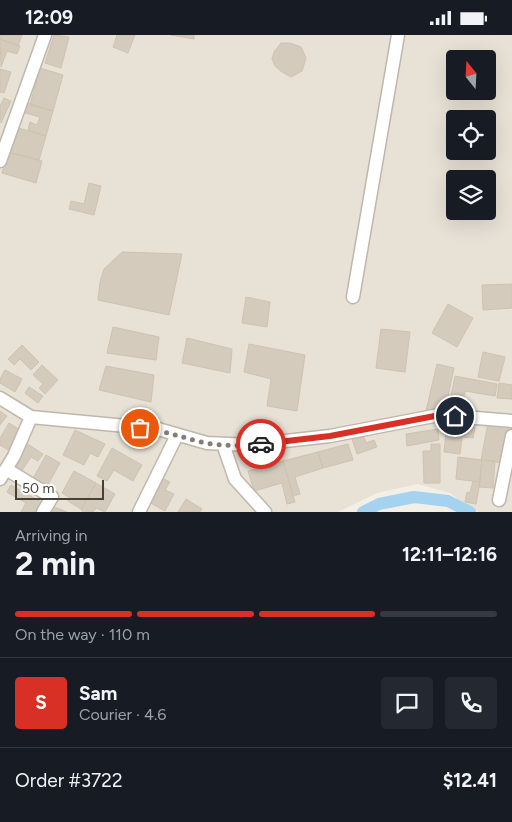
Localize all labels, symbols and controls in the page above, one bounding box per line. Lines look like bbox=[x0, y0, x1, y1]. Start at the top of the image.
text: 12:09 bbox=[25, 6, 73, 29]
north arrow bbox=[446, 50, 496, 100]
map controls bbox=[446, 50, 496, 220]
button: locate bbox=[446, 110, 496, 160]
button: layers bbox=[446, 170, 496, 220]
pin bbox=[434, 395, 476, 437]
icon: home bbox=[441, 402, 469, 430]
pin bbox=[119, 407, 161, 449]
icon: bag bbox=[126, 414, 154, 442]
courier bbox=[236, 419, 286, 469]
icon: car bbox=[247, 430, 275, 458]
scale bar bbox=[15, 477, 104, 500]
text: 50 m bbox=[22, 480, 54, 497]
text: Arriving in bbox=[15, 526, 87, 545]
text: 12:11–12:16 bbox=[402, 543, 497, 566]
text: 2 min bbox=[15, 545, 96, 583]
text: On the way · 110 m bbox=[15, 625, 150, 644]
button: chat bbox=[381, 677, 433, 729]
button: phone bbox=[445, 677, 497, 729]
text: Sam bbox=[79, 682, 117, 705]
text: S bbox=[35, 691, 47, 714]
text: Courier · 4.6 bbox=[79, 705, 166, 724]
text: Order #3722 bbox=[15, 769, 123, 792]
text: $12.41 bbox=[443, 769, 497, 792]

